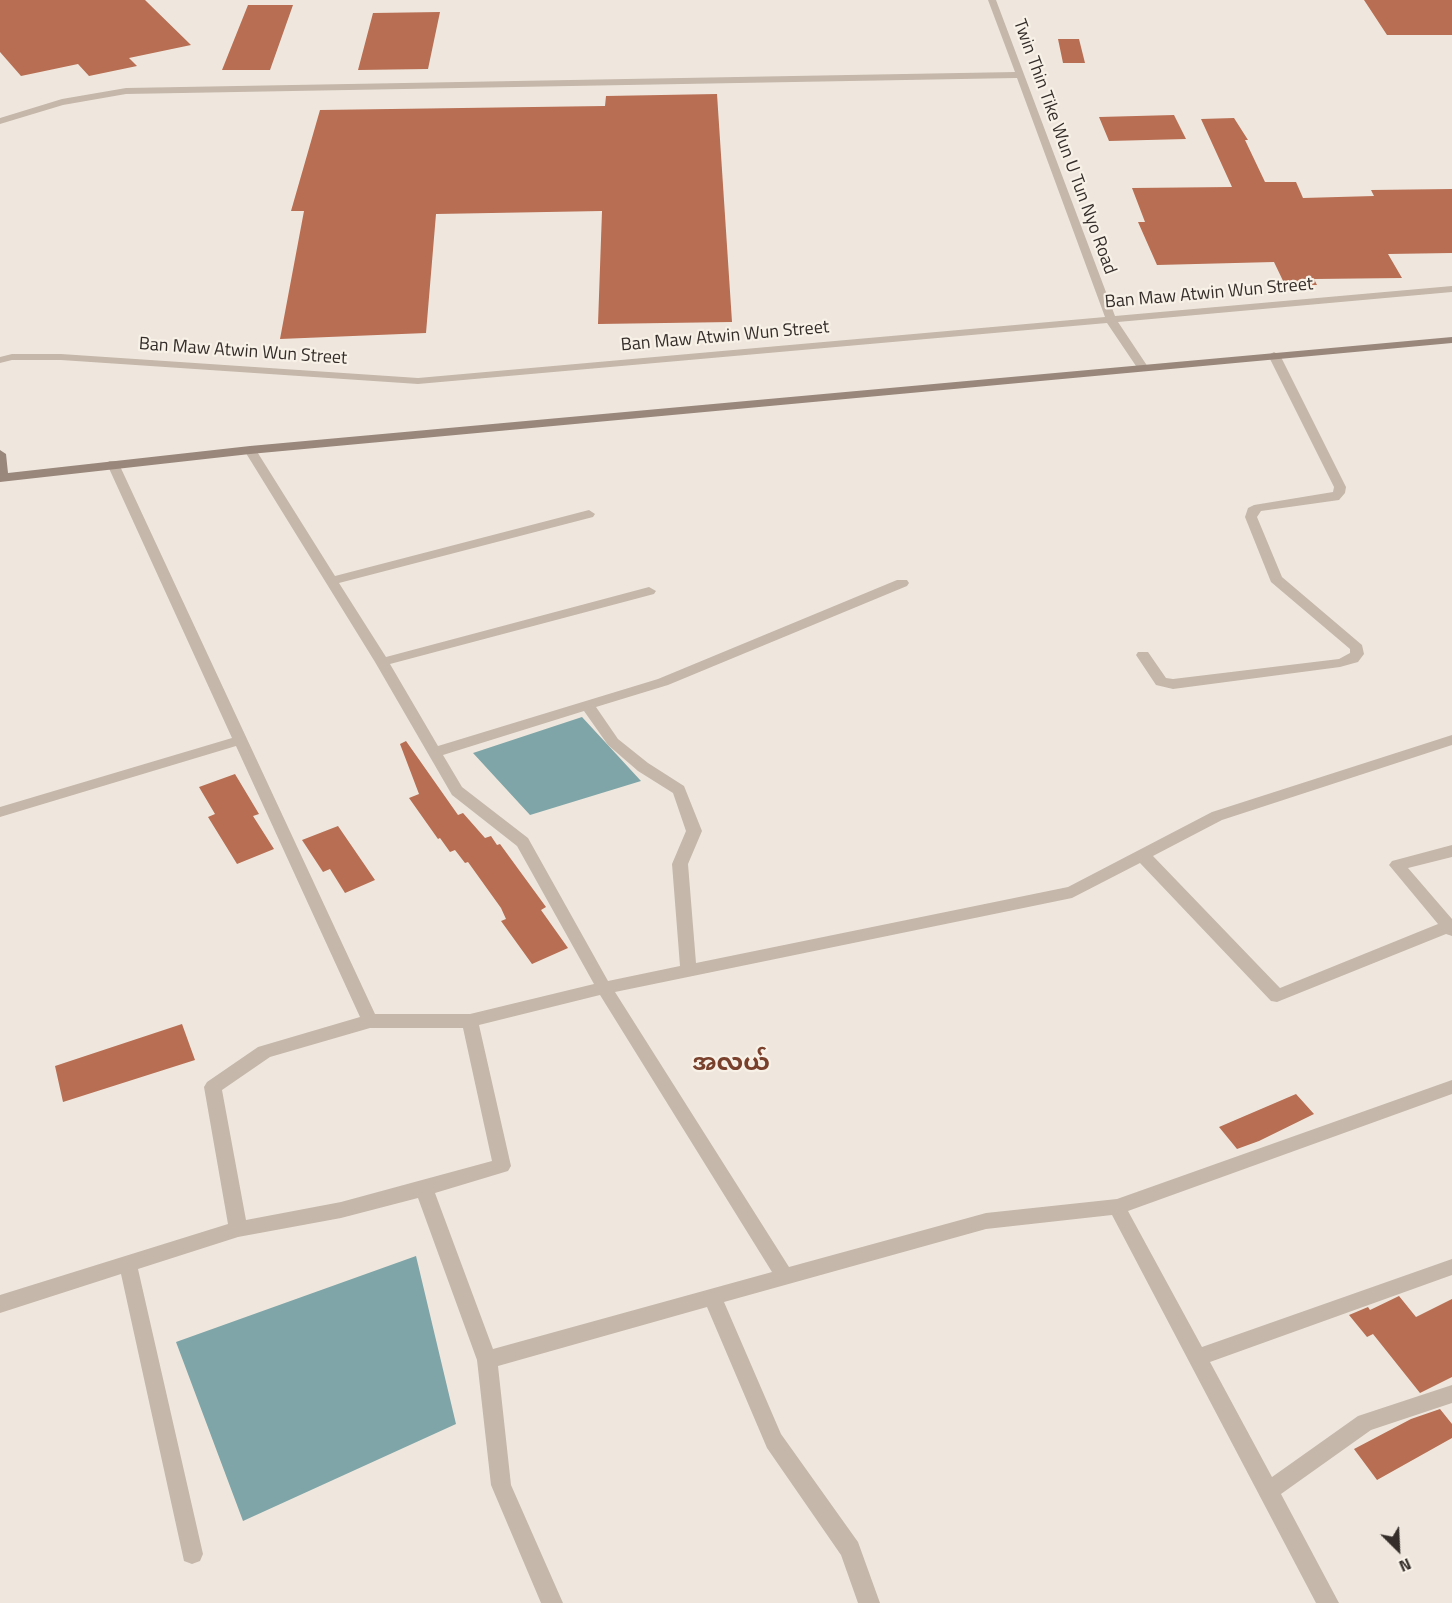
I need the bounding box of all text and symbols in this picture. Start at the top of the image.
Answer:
street label: Twin Thin Tike Wun U Tun Nyo Road [1008,17,1120,277]
street label: Ban Maw Atwin Wun Street [1104,274,1314,314]
street label: Ban Maw Atwin Wun Street [620,317,830,357]
street label: Ban Maw Atwin Wun Street [138,334,348,370]
district label: အလယ် [692,1050,770,1078]
north arrow [1368,1519,1428,1579]
text: N [1395,1552,1415,1579]

